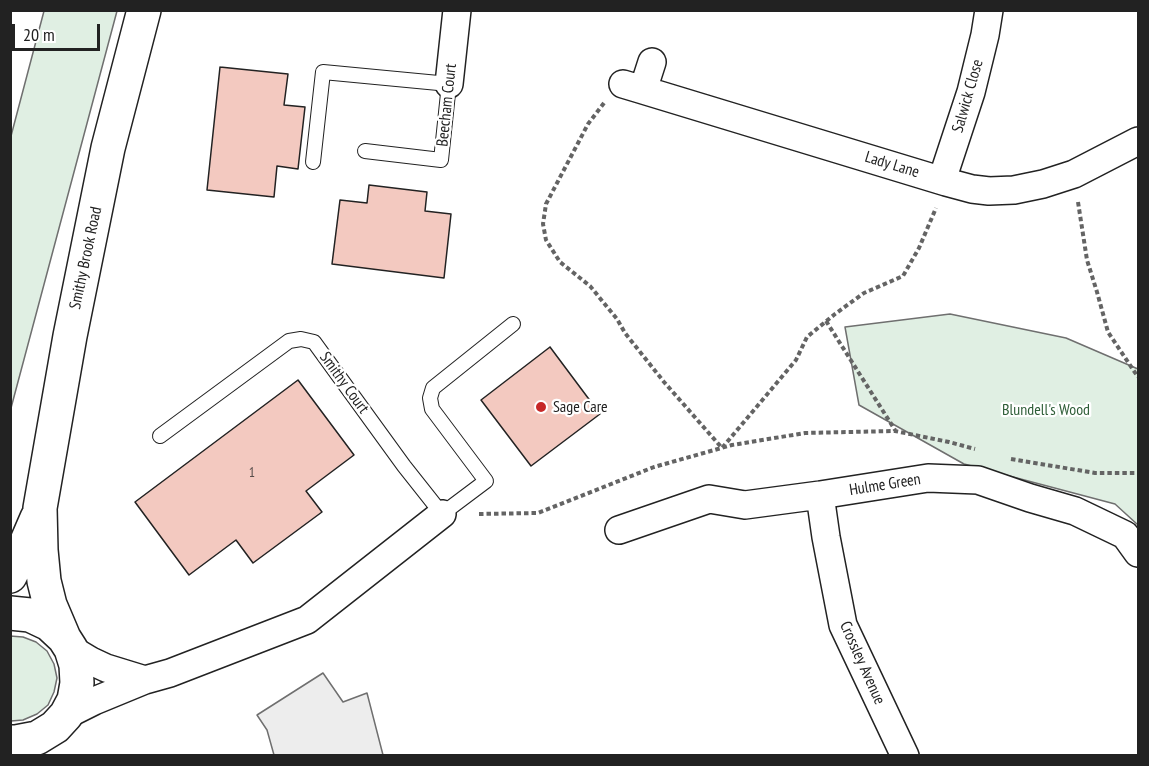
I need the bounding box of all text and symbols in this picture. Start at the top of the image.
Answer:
scale bar [15,12,104,50]
text: 20 m [23,23,55,46]
street label: Salwick Close [948,57,988,135]
street label: Beecham Court [433,63,461,147]
street label: Lady Lane [863,148,921,182]
street label: Smithy Brook Road [66,205,106,311]
street label: Smithy Court [315,348,373,418]
place label: Sage Care [553,397,608,417]
marker: Sage Care [534,400,548,414]
park label: Blundell's Wood [1002,400,1090,420]
house number: 1 [249,465,255,481]
street label: Hulme Green [848,470,922,500]
street label: Crossley Avenue [835,618,889,708]

